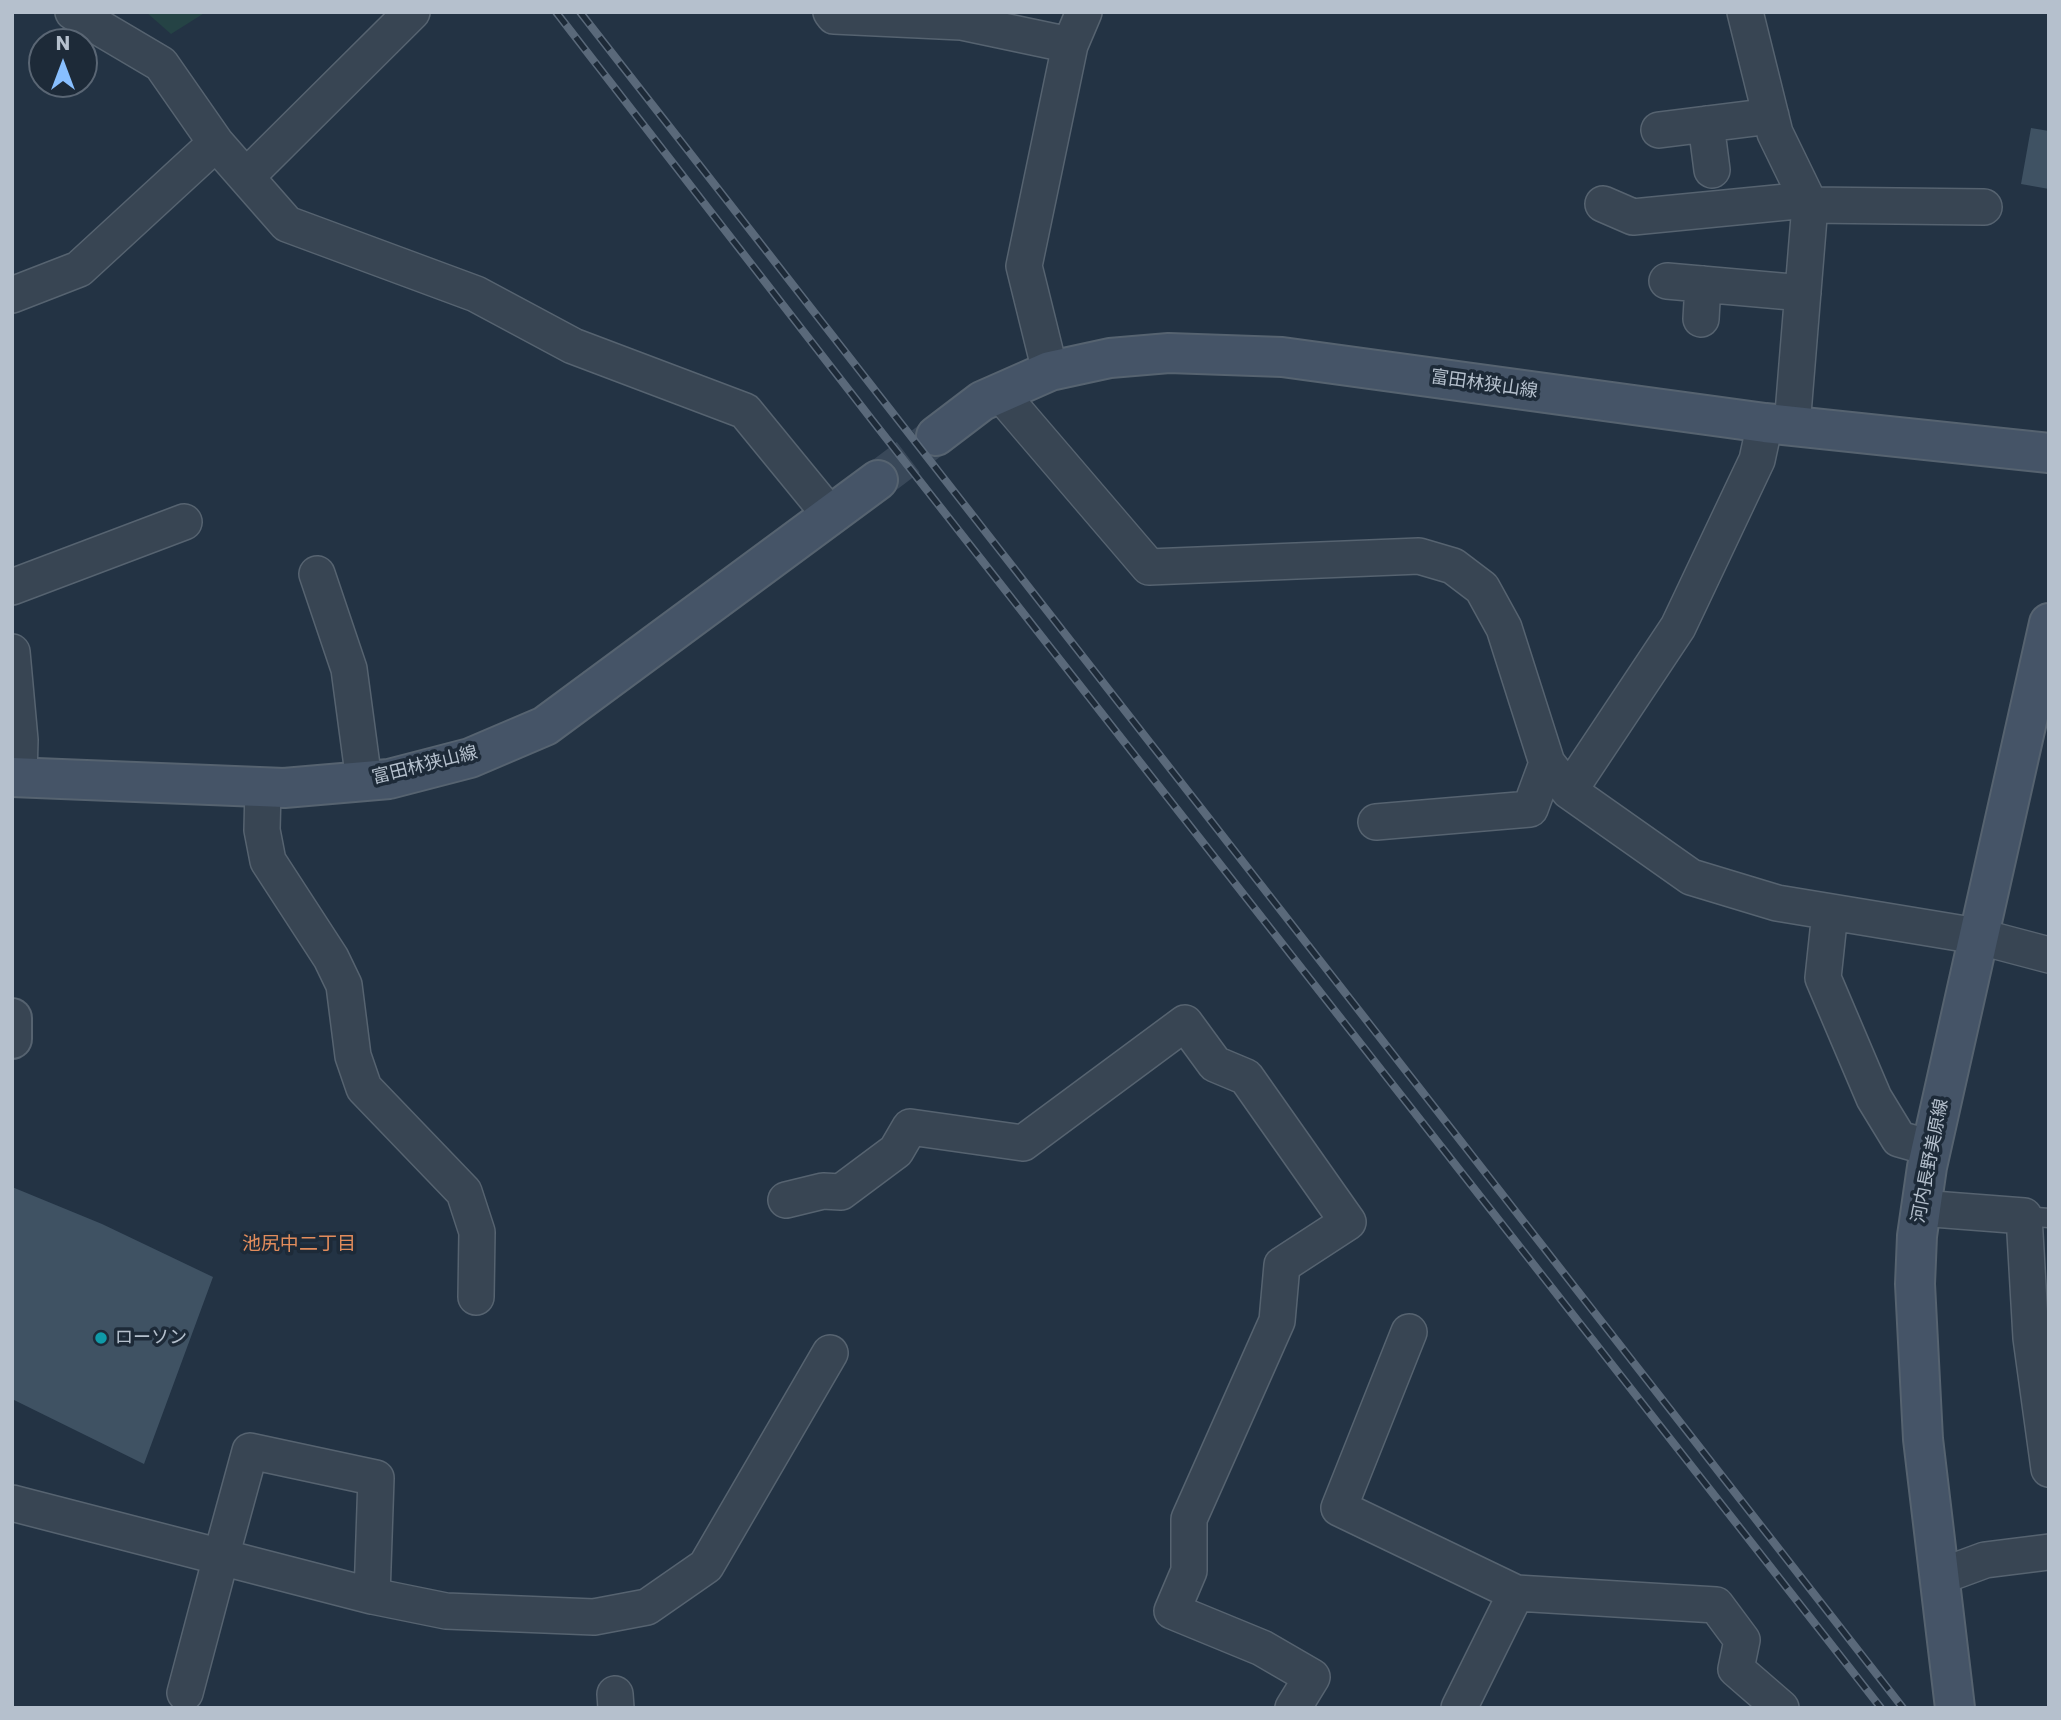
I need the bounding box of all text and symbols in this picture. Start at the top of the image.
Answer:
north arrow [28,28,98,98]
text: N [56,30,70,57]
street label: 富田林狭山線 [1429,367,1539,403]
street label: 富田林狭山線 [370,742,480,790]
street label: 河内長野美原線 [1908,1097,1954,1225]
district label: 池尻中二丁目 [242,1234,356,1256]
place label: ローソン [115,1327,187,1349]
marker: ローソン [93,1330,109,1346]

